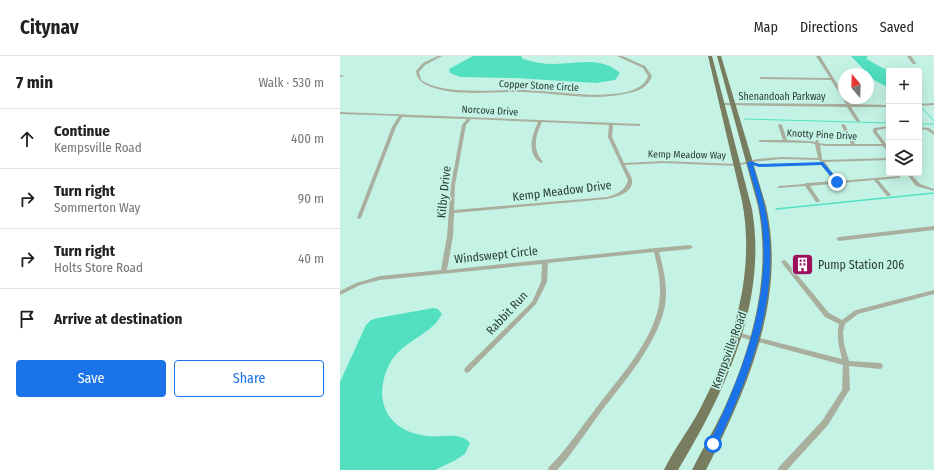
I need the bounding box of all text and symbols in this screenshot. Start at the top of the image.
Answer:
text: Citynav [20,16,79,39]
text: Map [754,19,778,36]
text: Directions [800,19,858,36]
text: Saved [880,19,914,36]
north arrow [838,68,874,104]
map controls [886,68,922,176]
button: + [886,68,922,104]
text: 7 min [16,72,53,93]
text: Walk · 530 m [258,75,324,90]
street label: Copper Stone Circle [499,78,579,94]
street label: Shenandoah Parkway [738,91,826,103]
street label: Norcova Drive [461,104,519,118]
button: − [886,104,922,140]
text: Continue [54,122,110,140]
street label: Knotty Pine Drive [786,127,858,143]
icon: ahead [16,128,38,150]
text: 400 m [291,131,324,146]
text: Kempsville Road [54,140,142,155]
button: layers [886,140,922,176]
street label: Kemp Meadow Way [648,148,727,162]
street label: Kilby Drive [434,165,454,219]
route end [828,173,846,191]
street label: Kemp Meadow Drive [512,178,612,204]
text: Turn right [54,182,115,200]
icon: right [16,188,38,210]
text: 90 m [298,191,324,206]
text: Sommerton Way [54,200,140,215]
text: Turn right [54,242,115,260]
street label: Windswept Circle [454,244,539,266]
icon: right [16,248,38,270]
text: 40 m [298,251,324,266]
building icon: Pump Station 206 [789,252,815,278]
place label: Pump Station 206 [818,258,904,272]
text: Holts Store Road [54,260,143,275]
street label: Rabbit Run [483,288,531,338]
icon: arrive [16,308,38,330]
text: Arrive at destination [54,310,182,328]
street label: Kempsville Road [709,310,749,390]
button: Save [16,360,166,397]
button: Share [174,360,324,397]
route start [704,435,722,453]

